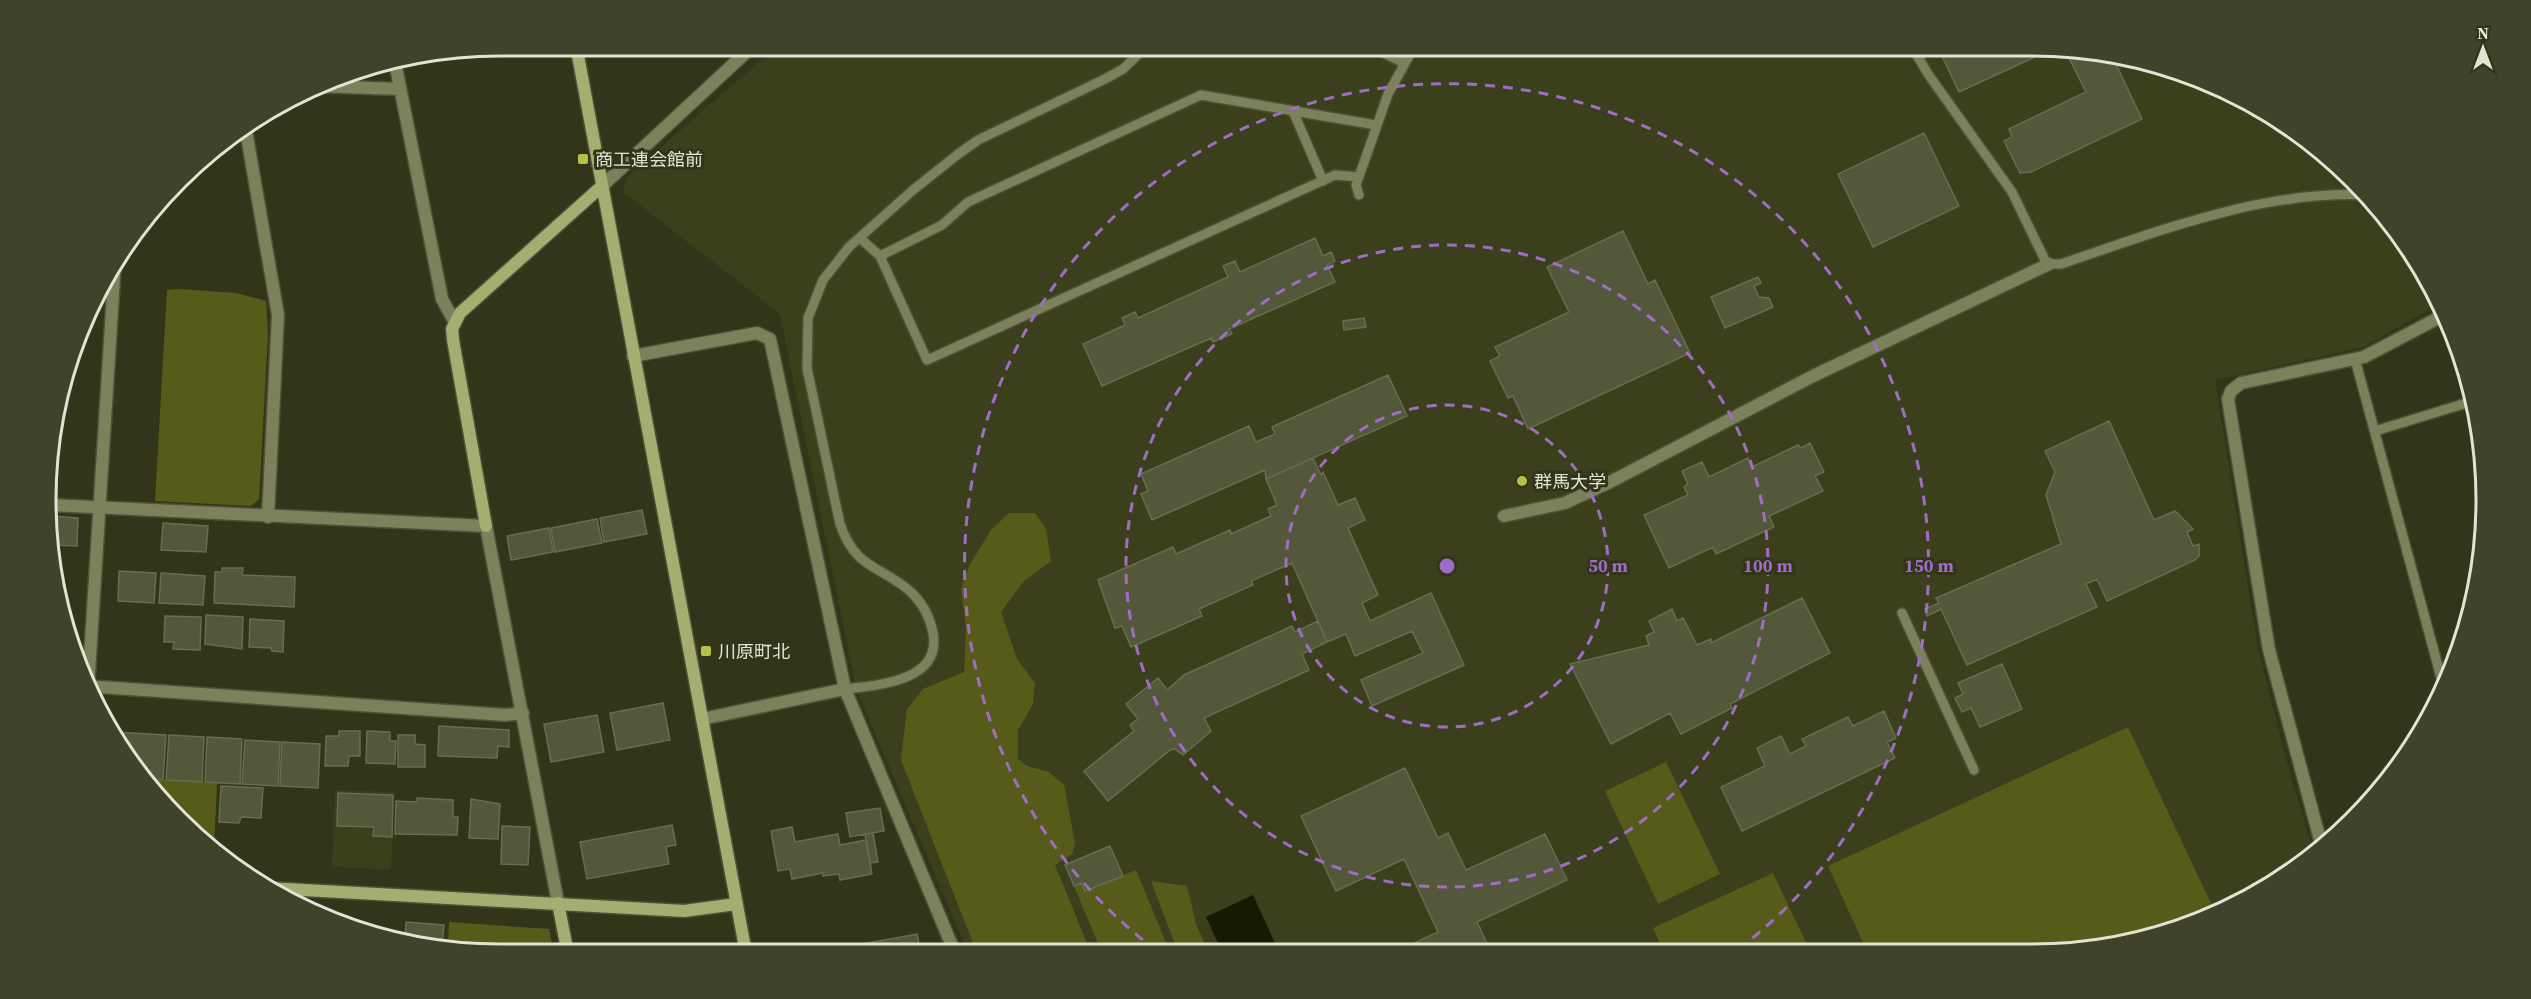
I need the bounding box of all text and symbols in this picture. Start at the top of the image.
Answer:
north arrow [2453,18,2513,78]
text: N [2477,22,2489,44]
place label: 商工連会館前 [595,147,703,172]
marker: 商工連会館前 [576,152,590,166]
place label: 群馬大学 [1534,469,1606,494]
marker: 群馬大学 [1515,474,1529,488]
text: 50 m [1588,553,1628,578]
text: 100 m [1743,553,1793,578]
text: 150 m [1904,553,1954,578]
centre of rings [1437,556,1457,576]
place label: 川原町北 [718,639,790,664]
marker: 川原町北 [699,644,713,658]

